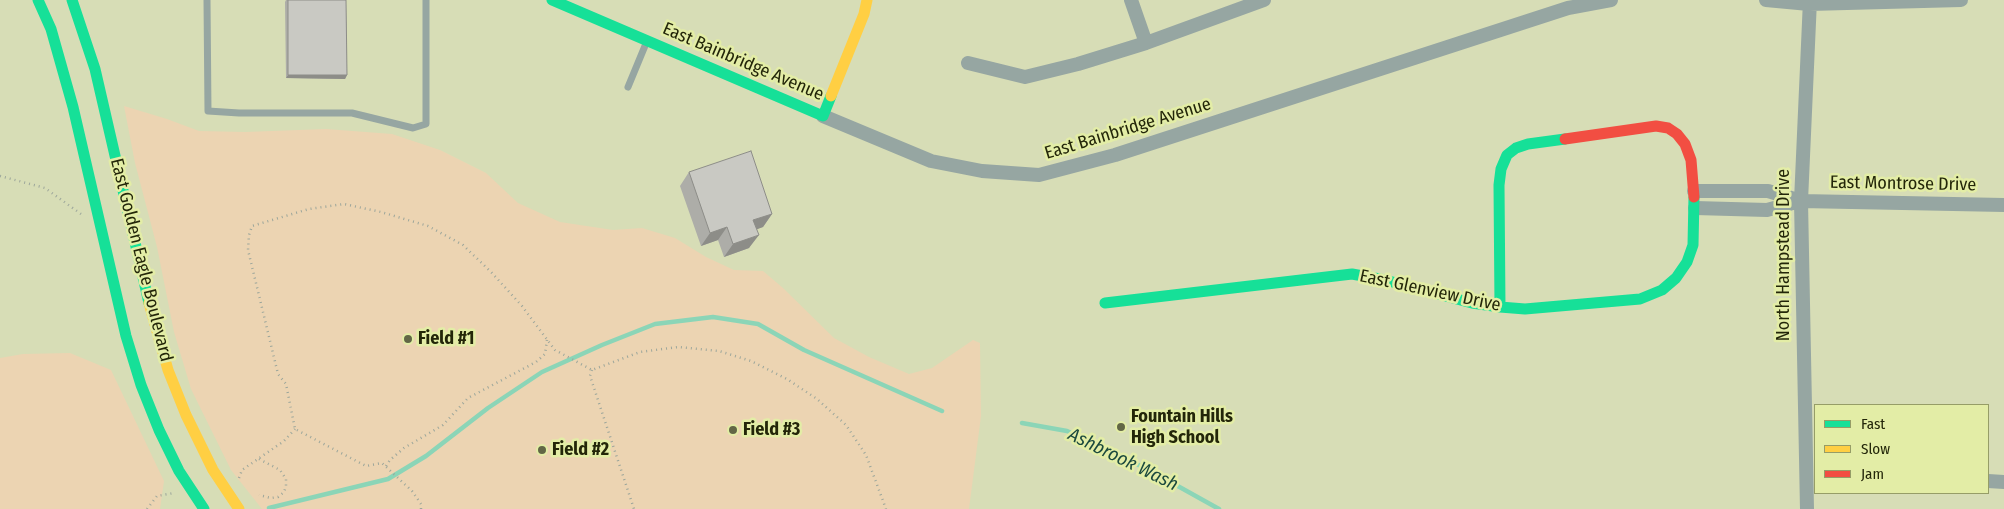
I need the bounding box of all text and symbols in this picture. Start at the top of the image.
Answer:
street label: East Bainbridge Avenue [659,18,827,106]
street label: East Bainbridge Avenue [1042,93,1214,165]
street label: East Golden Eagle Boulevard [105,156,177,364]
street label: North Hampstead Drive [1773,169,1795,341]
street label: East Montrose Drive [1830,172,1976,196]
street label: East Glenview Drive [1358,266,1502,316]
place label: Field #1 [418,328,474,350]
marker: Field #1 [402,333,414,345]
legend [1814,404,1989,494]
place label: Fountain Hills High School [1131,406,1233,448]
text: Fast [1861,415,1885,433]
place label: Field #3 [743,419,800,441]
marker: Fountain Hills High School [1115,421,1127,433]
marker: Field #3 [727,424,739,436]
water label: Ashbrook Wash [1064,424,1182,496]
place label: Field #2 [552,439,609,461]
text: Slow [1861,440,1890,458]
marker: Field #2 [536,444,548,456]
text: Jam [1861,465,1884,483]

